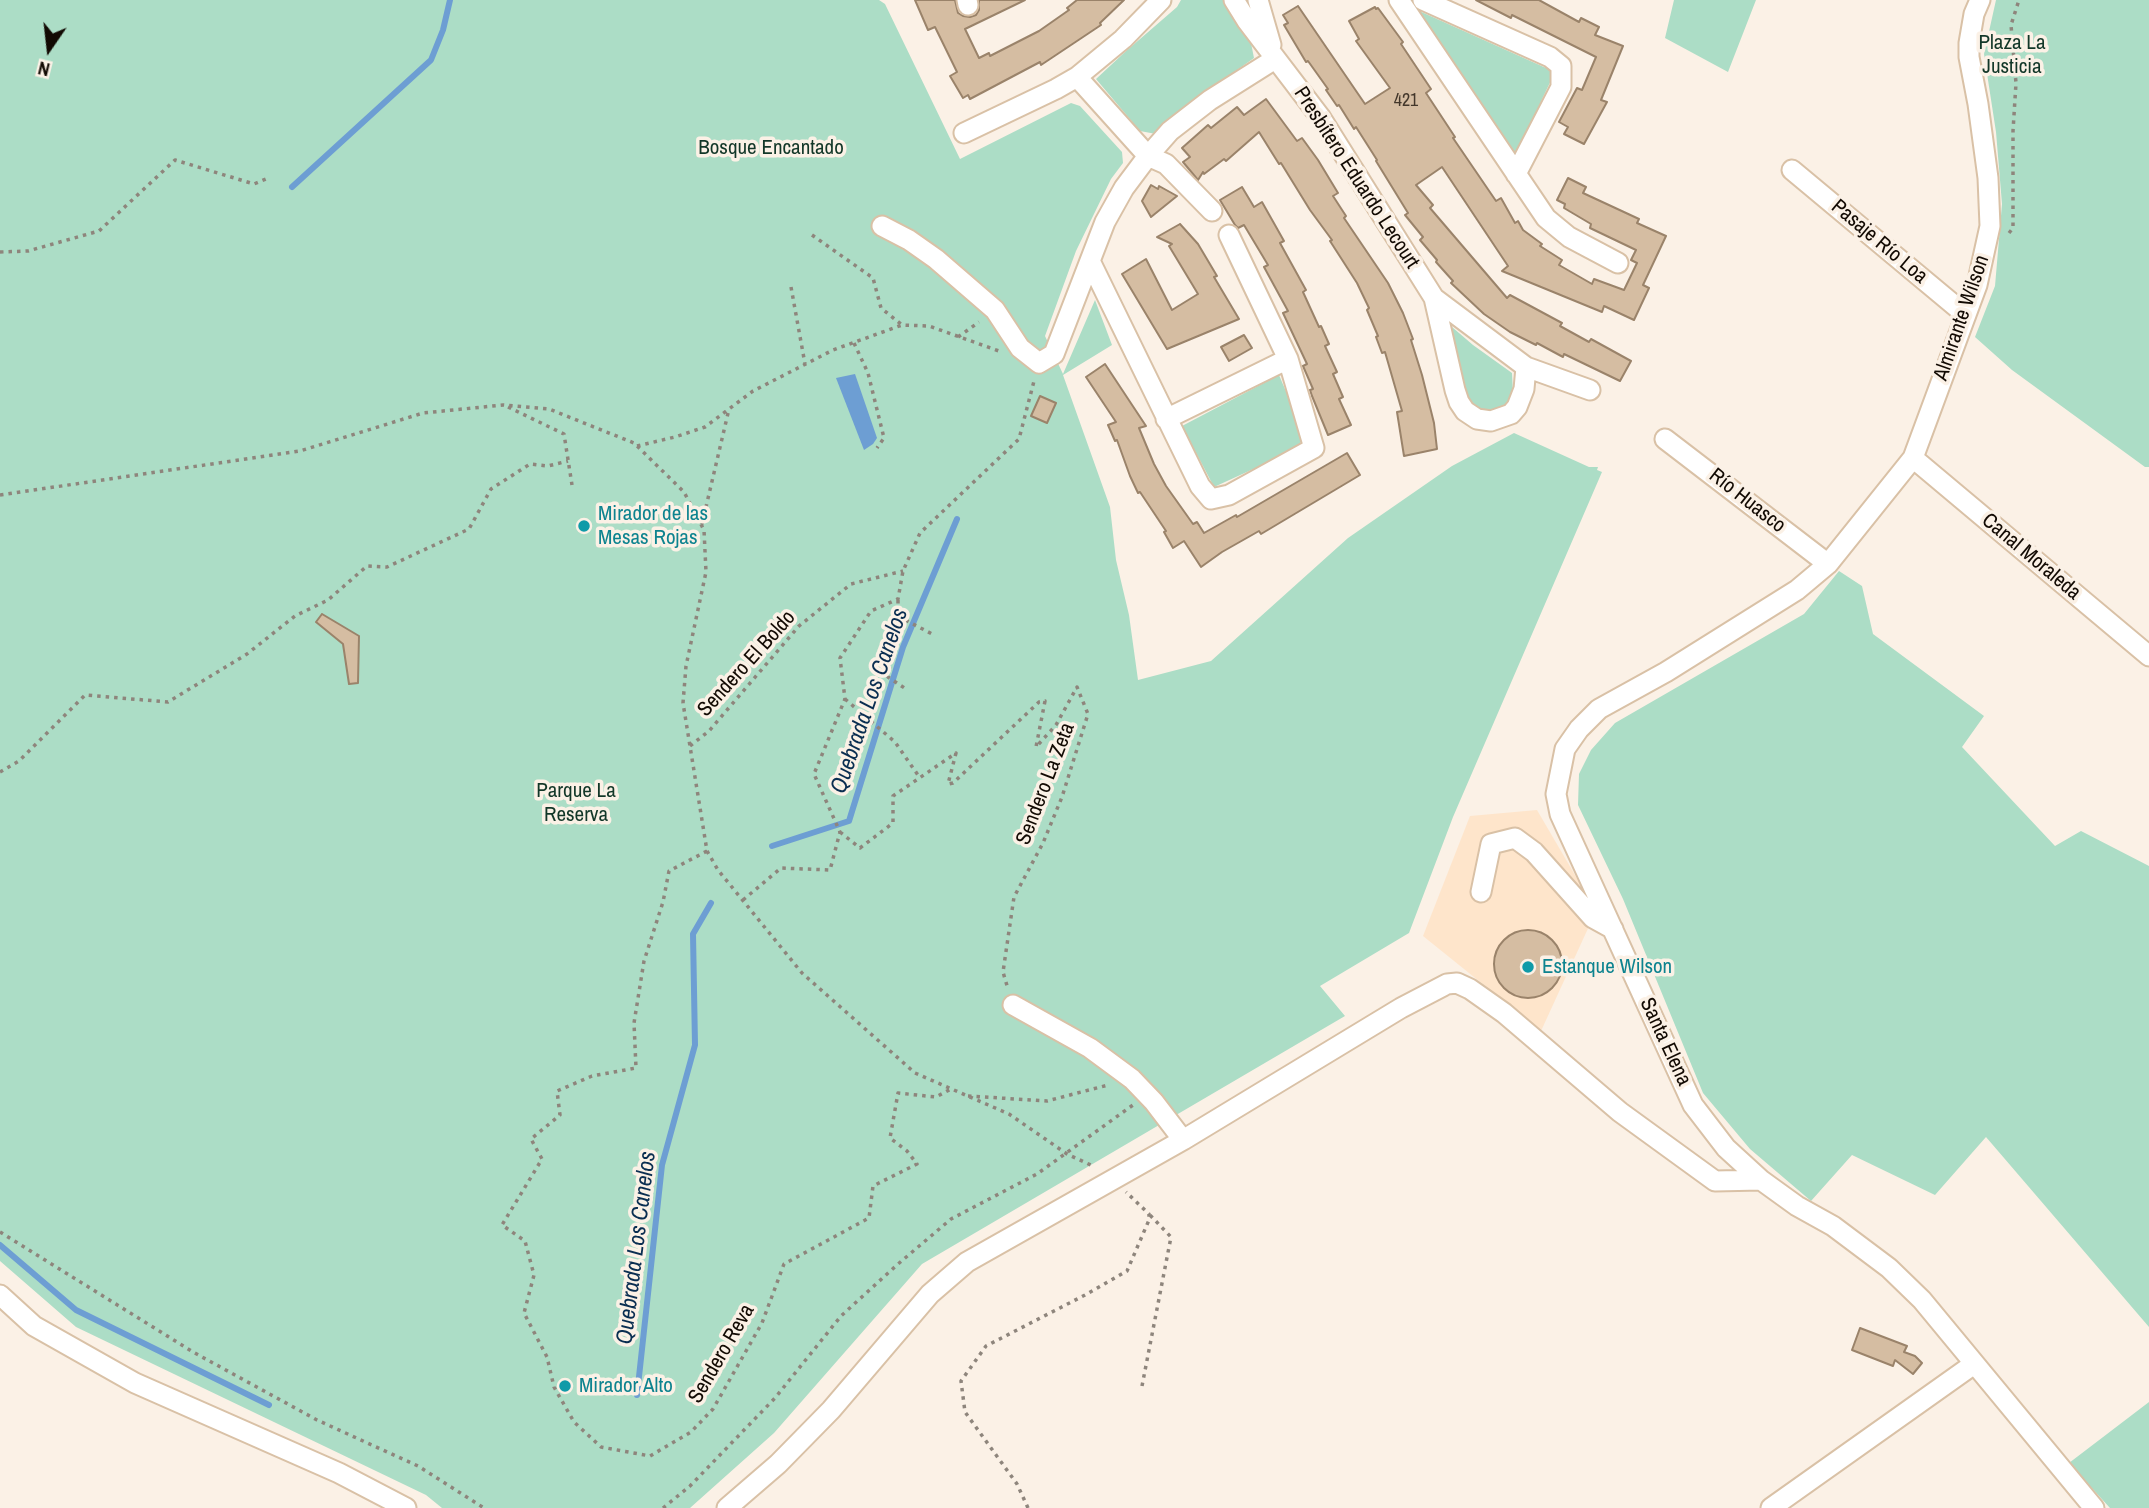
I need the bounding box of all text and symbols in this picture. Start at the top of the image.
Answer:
north arrow [14,14,84,84]
park label: Plaza La Justicia [1978,30,2046,80]
text: N [35,55,53,83]
street label: Presbítero Eduardo Lecourt [1288,82,1424,274]
house number: 421 [1394,90,1418,112]
park label: Bosque Encantado [698,135,844,161]
street label: Pasaje Río Loa [1826,195,1932,289]
street label: Almirante Wilson [1929,252,1995,384]
street label: Río Huasco [1704,463,1790,539]
place label: Mirador de las Mesas Rojas [598,501,708,551]
street label: Canal Moraleda [1976,508,2086,606]
marker: Mirador de las Mesas Rojas [576,518,592,534]
water label: Quebrada Los Canelos [825,605,915,797]
street label: Sendero El Boldo [693,606,801,722]
street label: Sendero La Zeta [1011,720,1081,848]
park label: Parque La Reserva [536,778,616,828]
place label: Estanque Wilson [1542,954,1672,980]
marker: Estanque Wilson [1520,959,1536,975]
street label: Santa Elena [1634,994,1696,1090]
water label: Quebrada Los Canelos [611,1150,663,1346]
street label: Sendero Reva [684,1300,760,1408]
place label: Mirador Alto [579,1373,673,1399]
marker: Mirador Alto [557,1378,573,1394]

